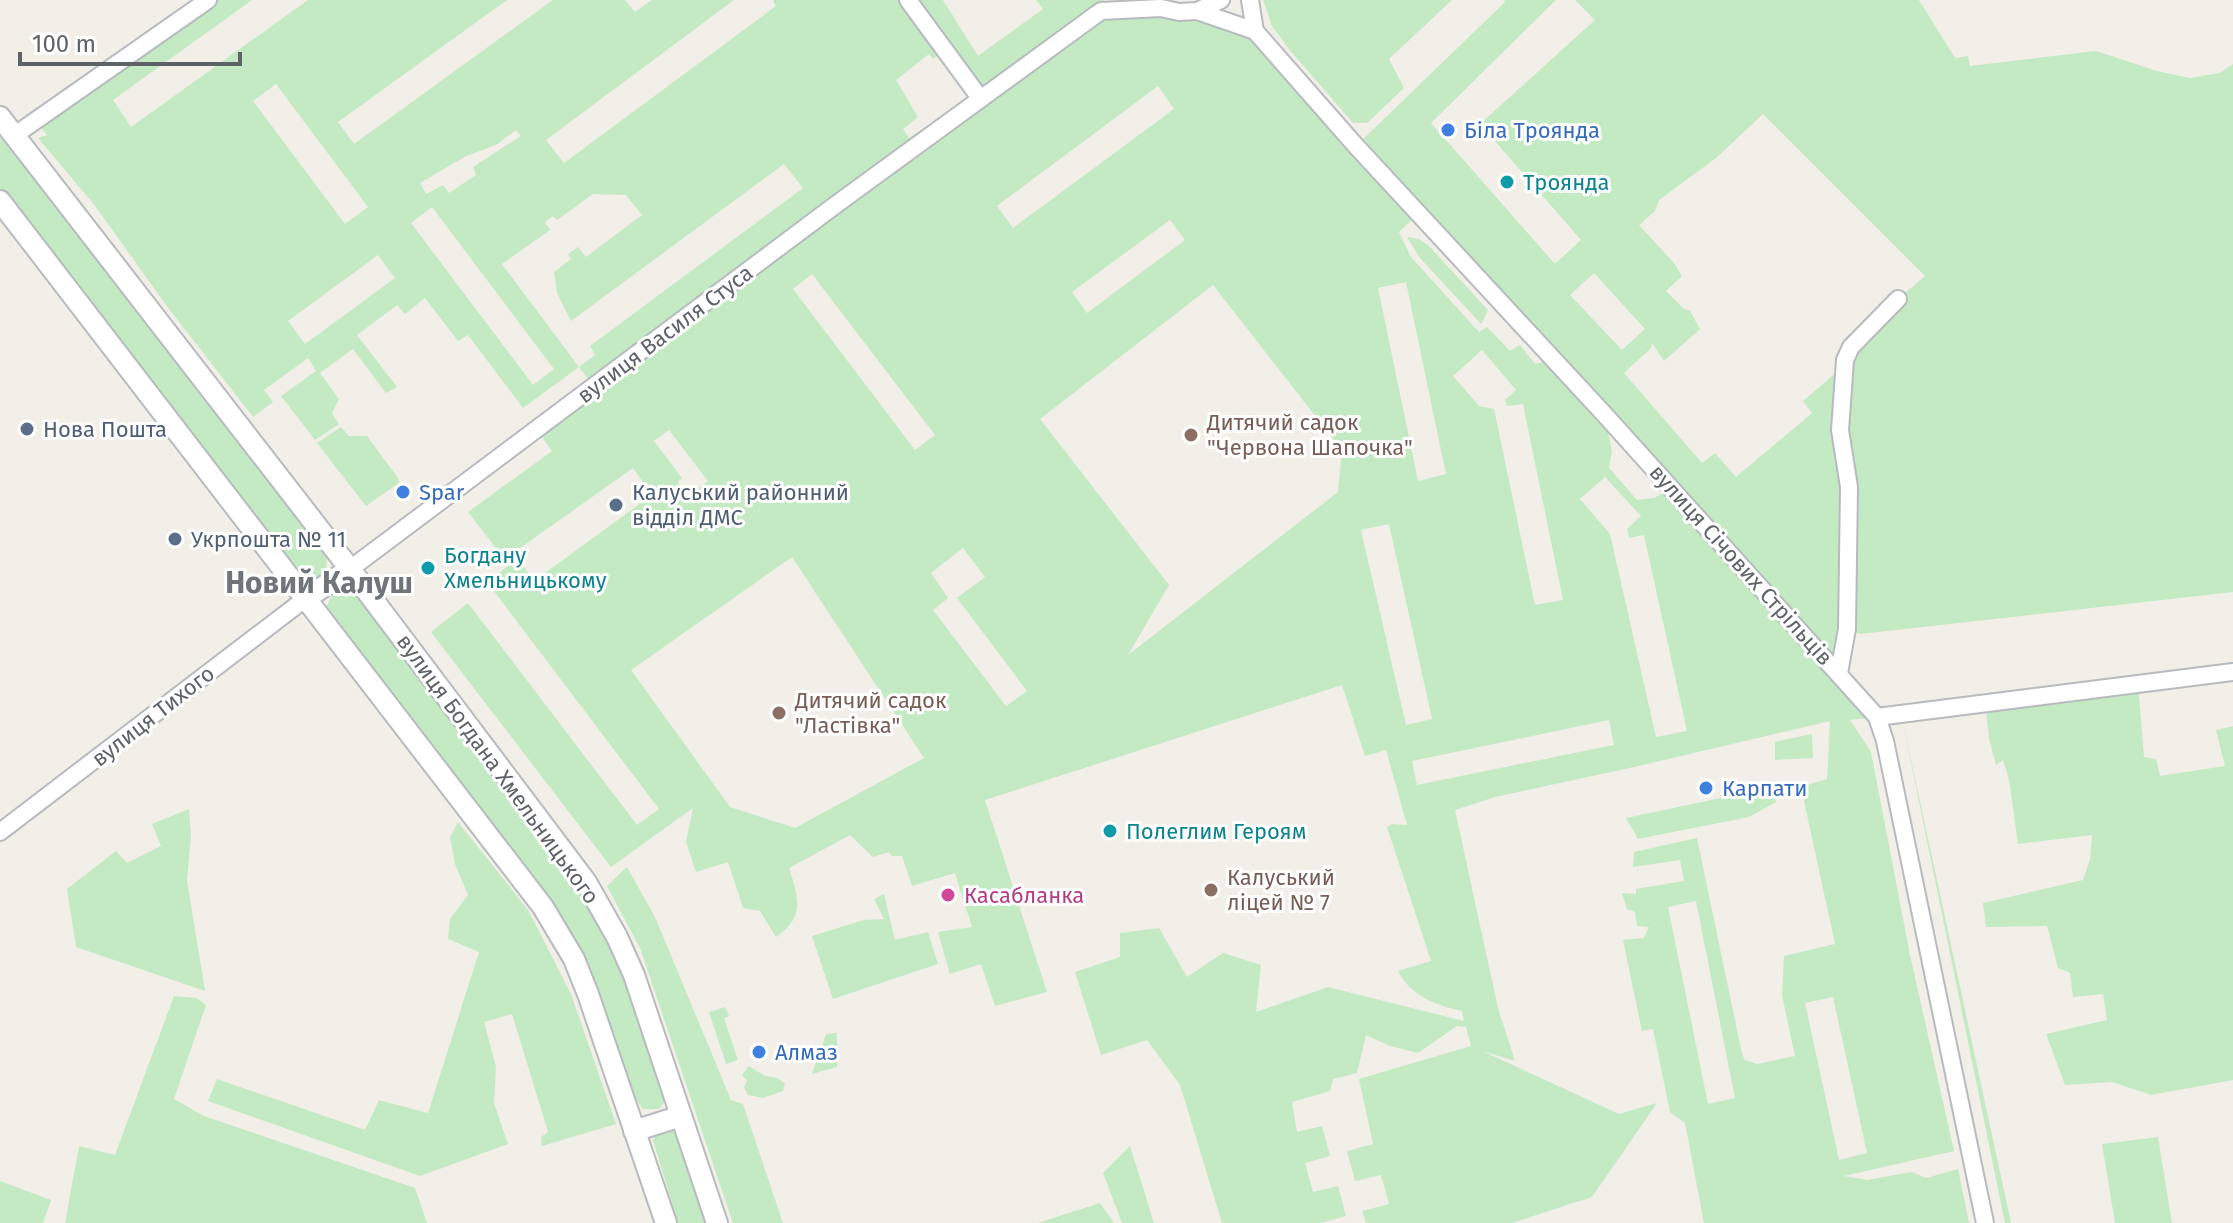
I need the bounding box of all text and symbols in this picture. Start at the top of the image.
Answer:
scale bar [20,16,240,66]
text: 100 m [32,30,96,58]
place label: Біла Троянда [1464,117,1600,144]
marker: Біла Троянда [1439,121,1457,139]
place label: Троянда [1523,169,1609,196]
marker: Троянда [1498,173,1516,191]
street label: вулиця Василя Стуса [572,259,758,409]
place label: Дитячий садок "Червона Шапочка" [1206,409,1413,461]
place label: Нова Пошта [43,416,167,443]
marker: Нова Пошта [18,420,36,438]
marker: Дитячий садок "Червона Шапочка" [1182,426,1200,444]
street label: вулиця Січових Стрільців [1644,459,1838,671]
place label: Spar [419,479,465,506]
place label: Калуський районний відділ ДМС [632,479,849,531]
marker: Spar [394,483,412,501]
marker: Калуський районний відділ ДМС [607,496,625,514]
place label: Укрпошта № 11 [191,526,346,553]
marker: Укрпошта № 11 [166,530,184,548]
place label: Богдану Хмельницькому [444,542,607,594]
marker: Богдану Хмельницькому [419,559,437,577]
district label: Новий Калуш [225,565,413,601]
street label: вулиця Богдана Хмельницького [391,629,605,909]
street label: вулиця Тихого [86,660,220,772]
place label: Дитячий садок "Ластівка" [794,687,947,739]
marker: Дитячий садок "Ластівка" [770,704,788,722]
place label: Карпати [1722,775,1807,802]
marker: Карпати [1697,779,1715,797]
place label: Полеглим Героям [1126,818,1307,845]
marker: Полеглим Героям [1101,822,1119,840]
place label: Калуський ліцей № 7 [1227,864,1335,916]
marker: Калуський ліцей № 7 [1202,881,1220,899]
place label: Касабланка [964,882,1084,909]
marker: Касабланка [939,886,957,904]
place label: Алмаз [775,1039,838,1066]
marker: Алмаз [750,1043,768,1061]

